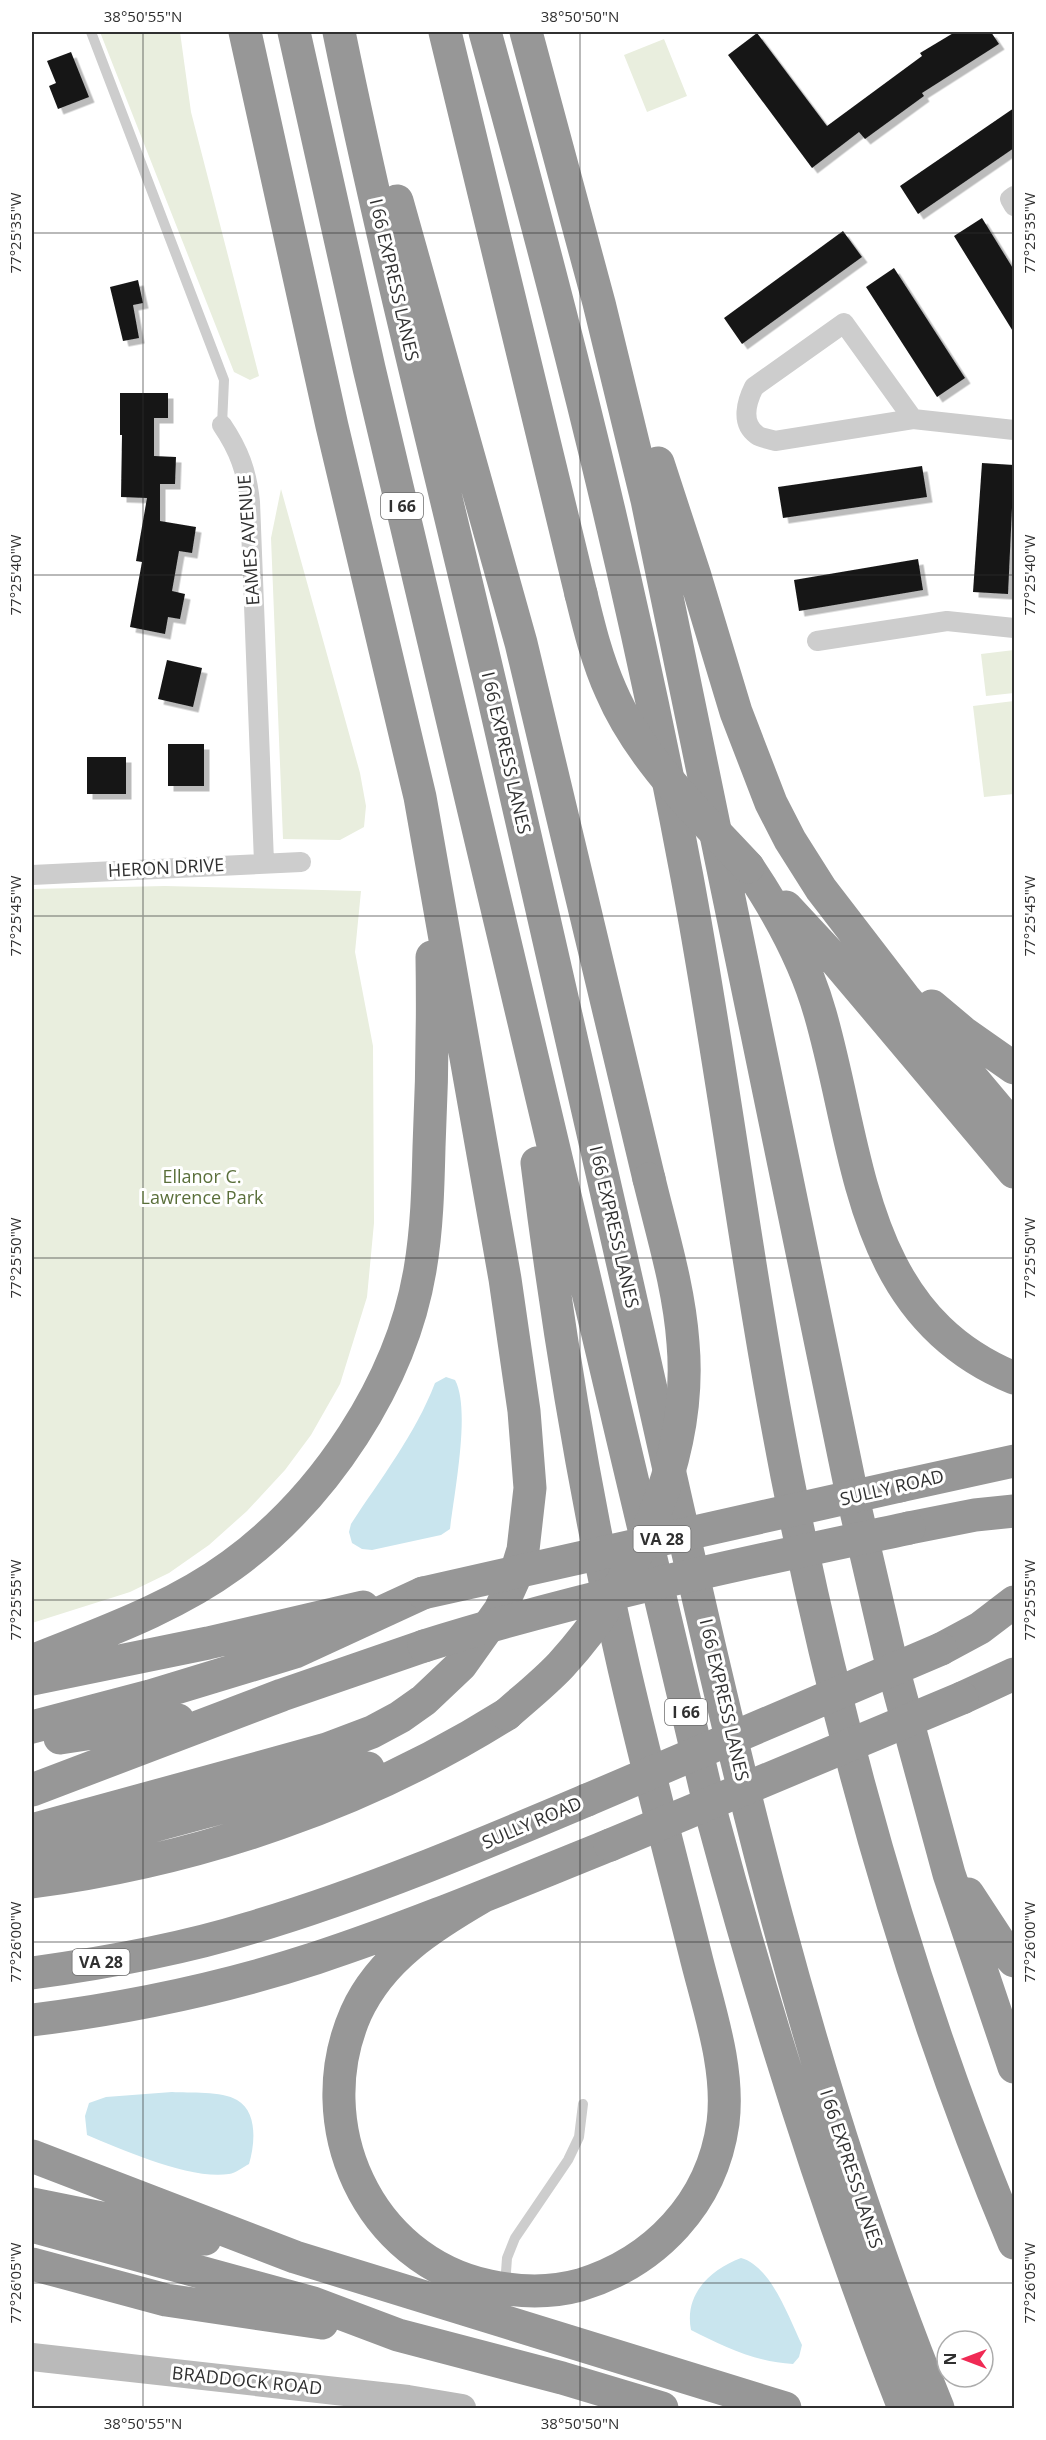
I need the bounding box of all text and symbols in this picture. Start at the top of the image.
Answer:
text: 38°50'55"N [104,6,182,26]
text: 38°50'50"N [541,6,619,26]
text: 77°25'35"W [5,192,25,274]
text: 77°25'35"W [1019,192,1039,274]
street label: I 66 EXPRESS LANES [365,196,425,363]
street label: EAMES AVENUE [231,474,265,606]
road number: I 66 [381,493,423,519]
text: 77°25'40"W [5,534,25,616]
text: 77°25'40"W [1019,534,1039,616]
street label: I 66 EXPRESS LANES [477,669,537,836]
street label: HERON DRIVE [107,852,225,882]
text: 77°25'45"W [5,875,25,957]
text: 77°25'45"W [1019,875,1039,957]
street label: I 66 EXPRESS LANES [585,1143,645,1310]
park label: Ellanor C. Lawrence Park [141,1164,264,1209]
text: 77°25'50"W [5,1217,25,1299]
text: 77°25'50"W [1019,1217,1039,1299]
street label: SULLY ROAD [837,1463,946,1511]
road number: VA 28 [634,1526,690,1552]
text: 77°25'55"W [5,1559,25,1641]
text: 77°25'55"W [1019,1559,1039,1641]
street label: I 66 EXPRESS LANES [695,1616,755,1783]
road number: I 66 [665,1699,707,1725]
street label: SULLY ROAD [478,1790,585,1854]
text: 77°26'00"W [5,1901,25,1983]
text: 77°26'00"W [1019,1901,1039,1983]
road number: VA 28 [72,1949,130,1975]
street label: I 66 EXPRESS LANES [815,2086,889,2251]
text: 77°26'05"W [5,2242,25,2324]
text: 77°26'05"W [1019,2242,1039,2324]
north arrow [935,2329,995,2389]
text: N [939,2352,961,2366]
street label: BRADDOCK ROAD [171,2360,323,2400]
text: 38°50'55"N [104,2413,182,2433]
text: 38°50'50"N [541,2413,619,2433]

